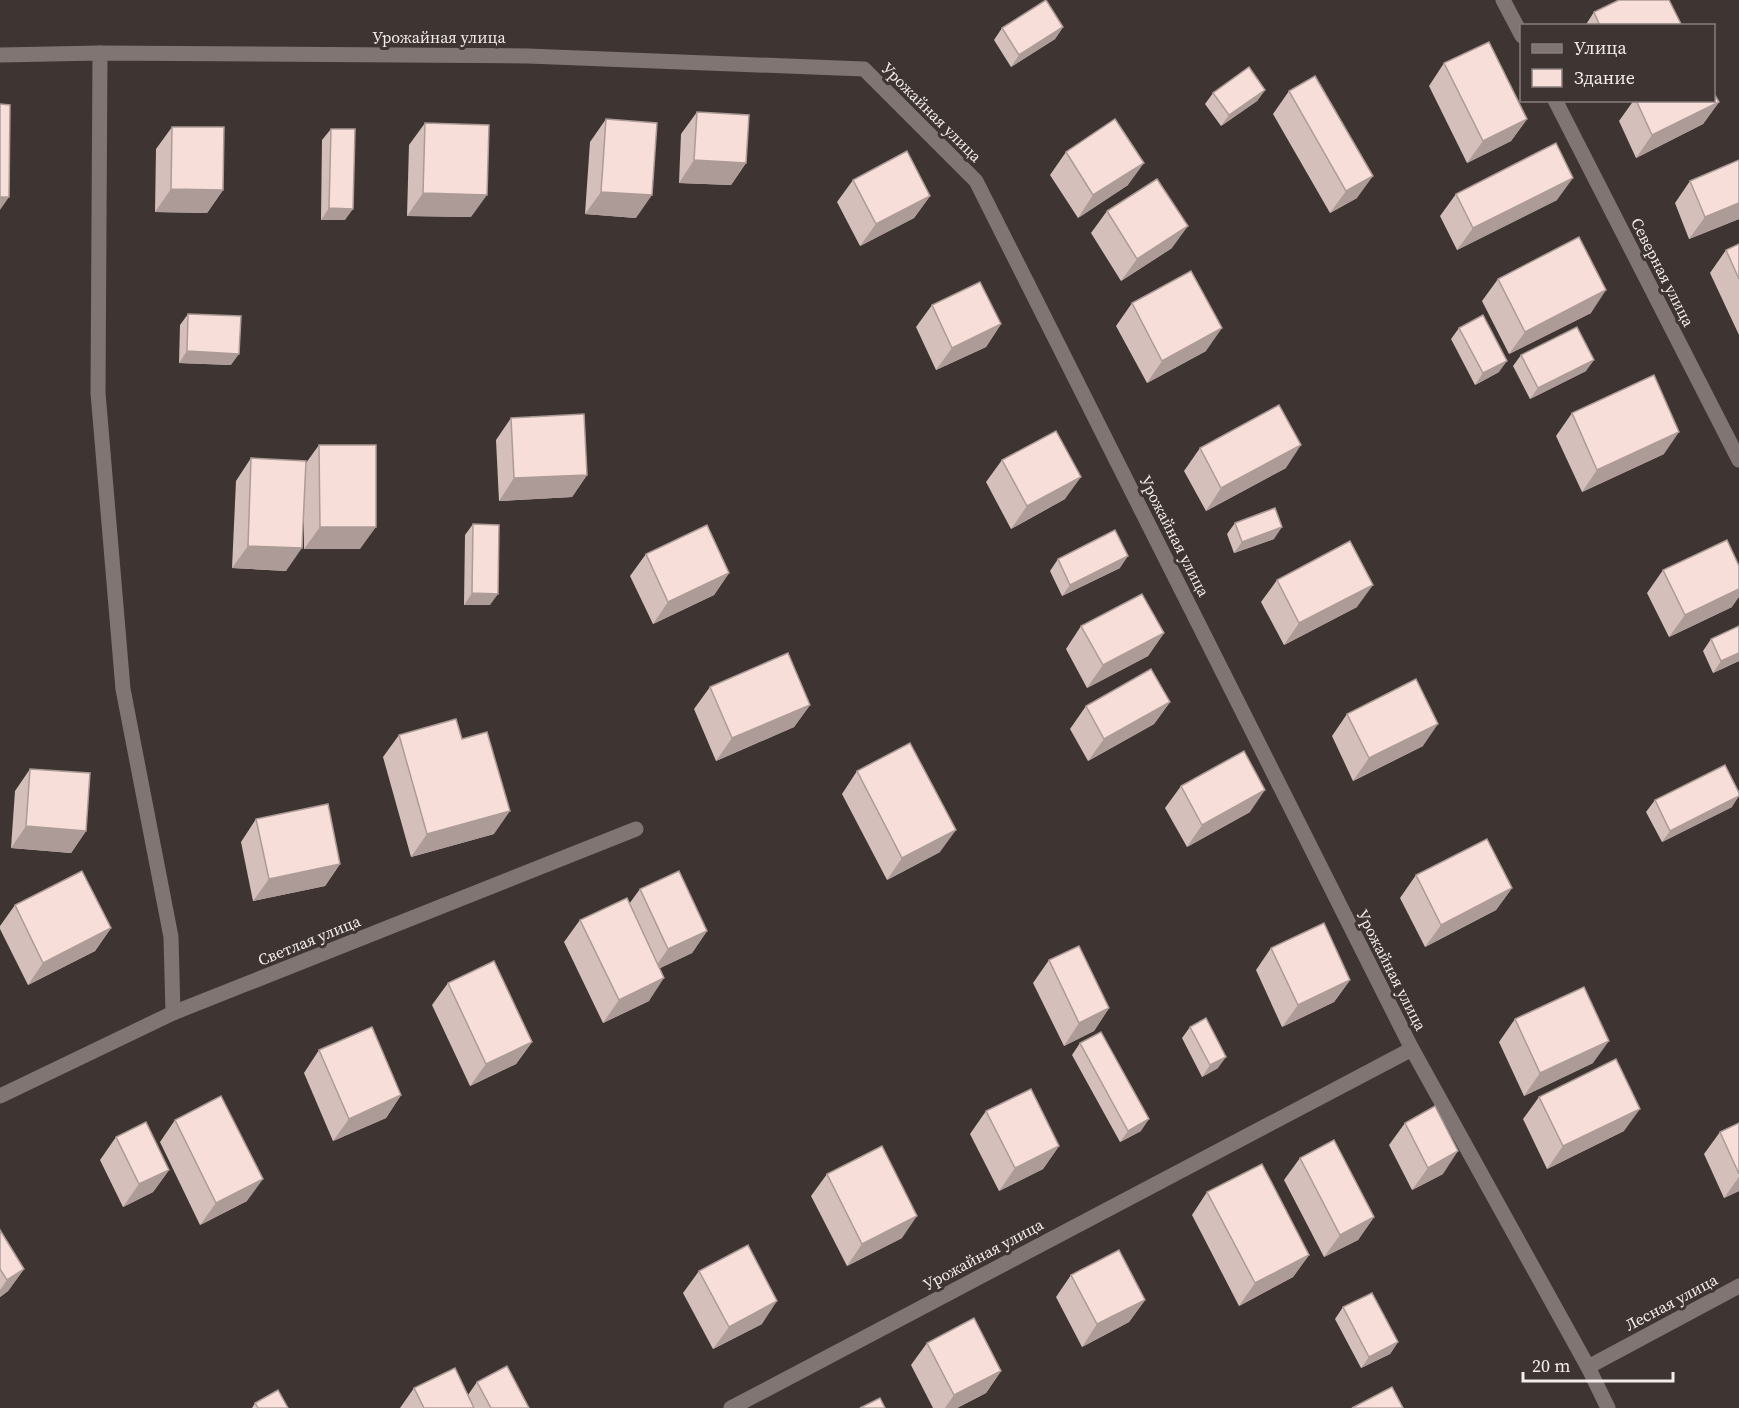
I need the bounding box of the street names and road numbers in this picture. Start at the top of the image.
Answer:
street label: Урожайная улица [372,26,506,48]
street label: Урожайная улица [877,57,987,167]
street label: Северная улица [1626,214,1700,331]
street label: Урожайная улица [1135,472,1215,601]
street label: Урожайная улица [1352,906,1432,1035]
street label: Светлая улица [254,909,364,971]
street label: Урожайная улица [919,1213,1048,1295]
street label: Лесная улица [1621,1268,1722,1336]

